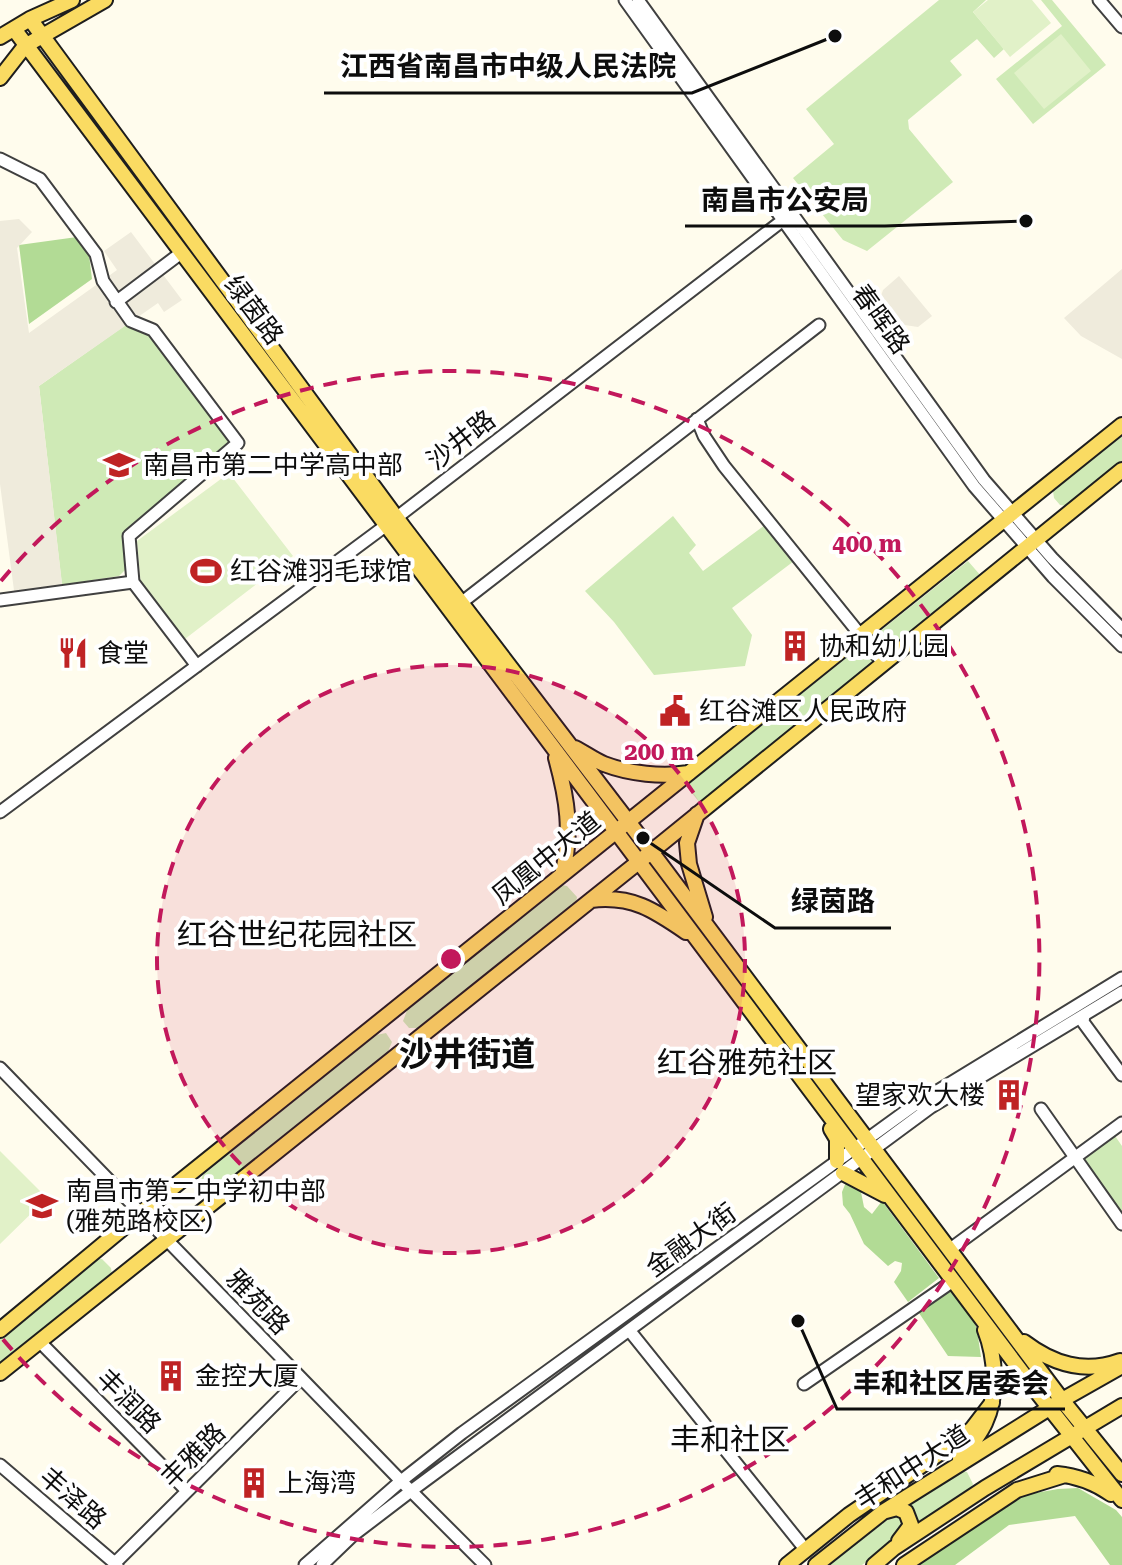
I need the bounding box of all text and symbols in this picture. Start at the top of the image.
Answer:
callout: 江西省南昌市中级人民法院 [324,41,692,93]
text: 江西省南昌市中级人民法院 [340,50,676,83]
callout: 南昌市公安局 [685,174,885,226]
text: 南昌市公安局 [701,184,869,217]
street label: 绿茵路 [219,270,289,350]
street label: 春晖路 [846,279,916,359]
street label: 沙井路 [421,404,501,476]
school or university icon: 南昌市第二中学高中部 [102,448,136,482]
place label: 南昌市第二中学高中部 [143,450,403,480]
text: 400 m [832,530,902,558]
sports icon: 红谷滩羽毛球馆 [189,554,223,588]
place label: 红谷滩羽毛球馆 [230,556,412,586]
building icon: 协和幼儿园 [778,629,812,663]
place label: 协和幼儿园 [819,631,949,661]
restaurant icon: 食堂 [56,636,90,670]
place label: 食堂 [97,638,149,668]
public building icon: 红谷滩区人民政府 [658,694,692,728]
place label: 红谷滩区人民政府 [699,696,907,726]
text: 200 m [624,738,694,766]
street label: 凤凰中大道 [486,805,606,911]
callout: 绿茵路 [775,876,891,928]
text: 绿茵路 [791,885,875,918]
district label: 红谷世纪花园社区 [177,917,417,952]
centre of rings [437,945,465,973]
district label: 沙井街道 [399,1034,535,1074]
district label: 红谷雅苑社区 [657,1045,837,1080]
building icon: 望家欢大楼 [992,1078,1026,1112]
place label: 望家欢大楼 [855,1080,985,1110]
place label: 南昌市第二中学初中部 (雅苑路校区) [66,1176,326,1236]
school or university icon: 南昌市第二中学初中部 (雅苑路校区) [25,1189,59,1223]
street label: 金融大街 [640,1197,742,1283]
street label: 雅苑路 [220,1264,296,1340]
callout: 丰和社区居委会 [837,1357,1065,1409]
building icon: 金控大厦 [154,1359,188,1393]
place label: 金控大厦 [195,1361,299,1391]
street label: 丰润路 [91,1363,167,1439]
text: 丰和社区居委会 [853,1367,1049,1400]
street label: 丰雅路 [155,1417,231,1493]
street label: 丰和中大道 [849,1419,975,1515]
district label: 丰和社区 [670,1422,790,1457]
street label: 丰泽路 [34,1461,112,1535]
building icon: 上海湾 [237,1466,271,1500]
place label: 上海湾 [278,1468,356,1498]

